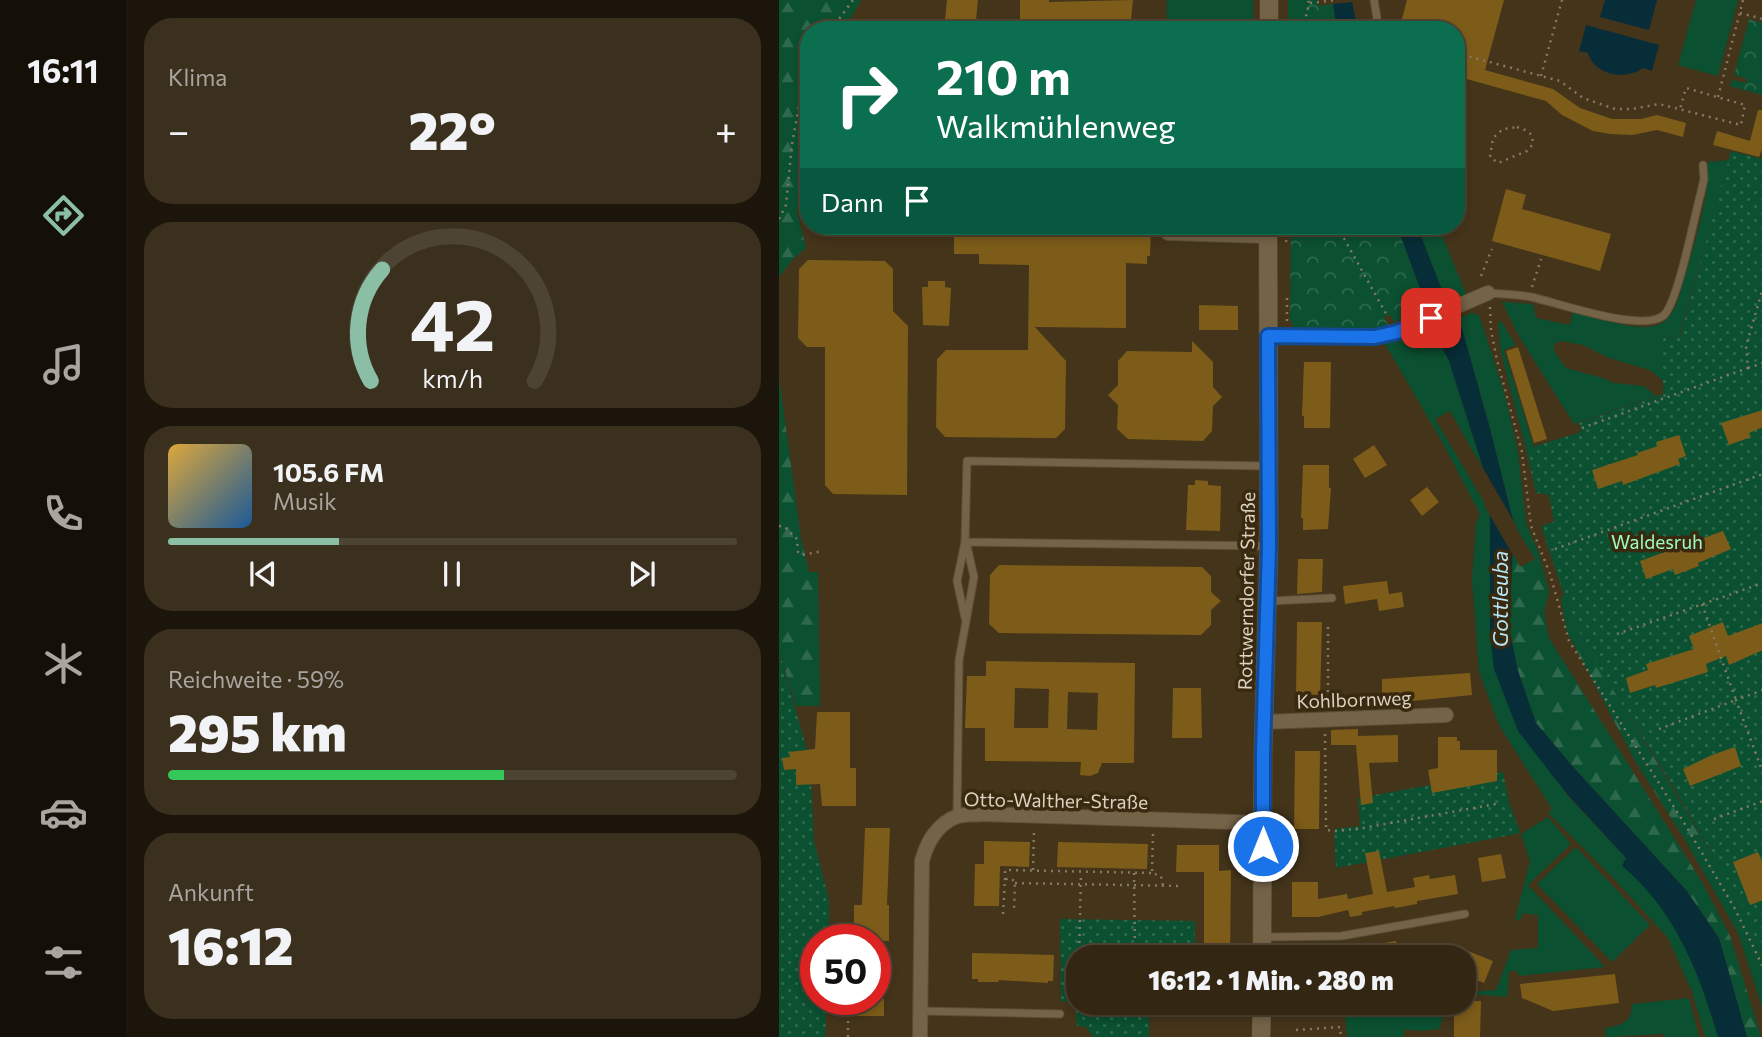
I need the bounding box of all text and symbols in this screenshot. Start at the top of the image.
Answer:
text: 210 m [936,45,1071,105]
icon: right [821,49,912,140]
text: 16:11 [27,50,99,90]
text: Klima [168,63,227,91]
text: 22° [408,97,496,161]
text: Walkmühlenweg [936,105,1176,145]
text: − [168,106,190,153]
text: + [715,106,737,153]
icon: arrive [898,182,936,220]
text: Dann [821,186,884,217]
icon: directions [39,191,88,240]
text: 42 [410,277,495,366]
pin [1401,288,1461,348]
icon: arrive [1412,299,1450,337]
icon: music [39,340,88,389]
text: km/h [422,362,483,392]
text: 105.6 FM [273,456,384,487]
text: Musik [273,487,337,515]
icon: phone [39,489,88,538]
street label: Rottwerndorfer Straße [1233,492,1259,690]
park label: Waldesruh [1611,530,1703,553]
water label: Gottleuba [1487,551,1512,647]
icon: previous [244,555,282,593]
icon: pause [433,555,471,593]
icon: next [623,555,661,593]
icon: climate [39,639,88,688]
text: Reichweite · 59% [168,665,344,693]
street label: Kohlbornweg [1296,685,1412,713]
text: 295 km [168,699,347,763]
street label: Otto-Walther-Straße [964,787,1148,813]
icon: car [39,788,88,837]
position arrow [1226,809,1300,883]
text: Ankunft [168,878,254,906]
text: 16:12 [168,912,293,976]
speed limit sign: 50 [800,924,891,1015]
icon: filters [39,938,88,987]
text: 16:12 · 1 Min. · 280 m [1148,964,1394,995]

